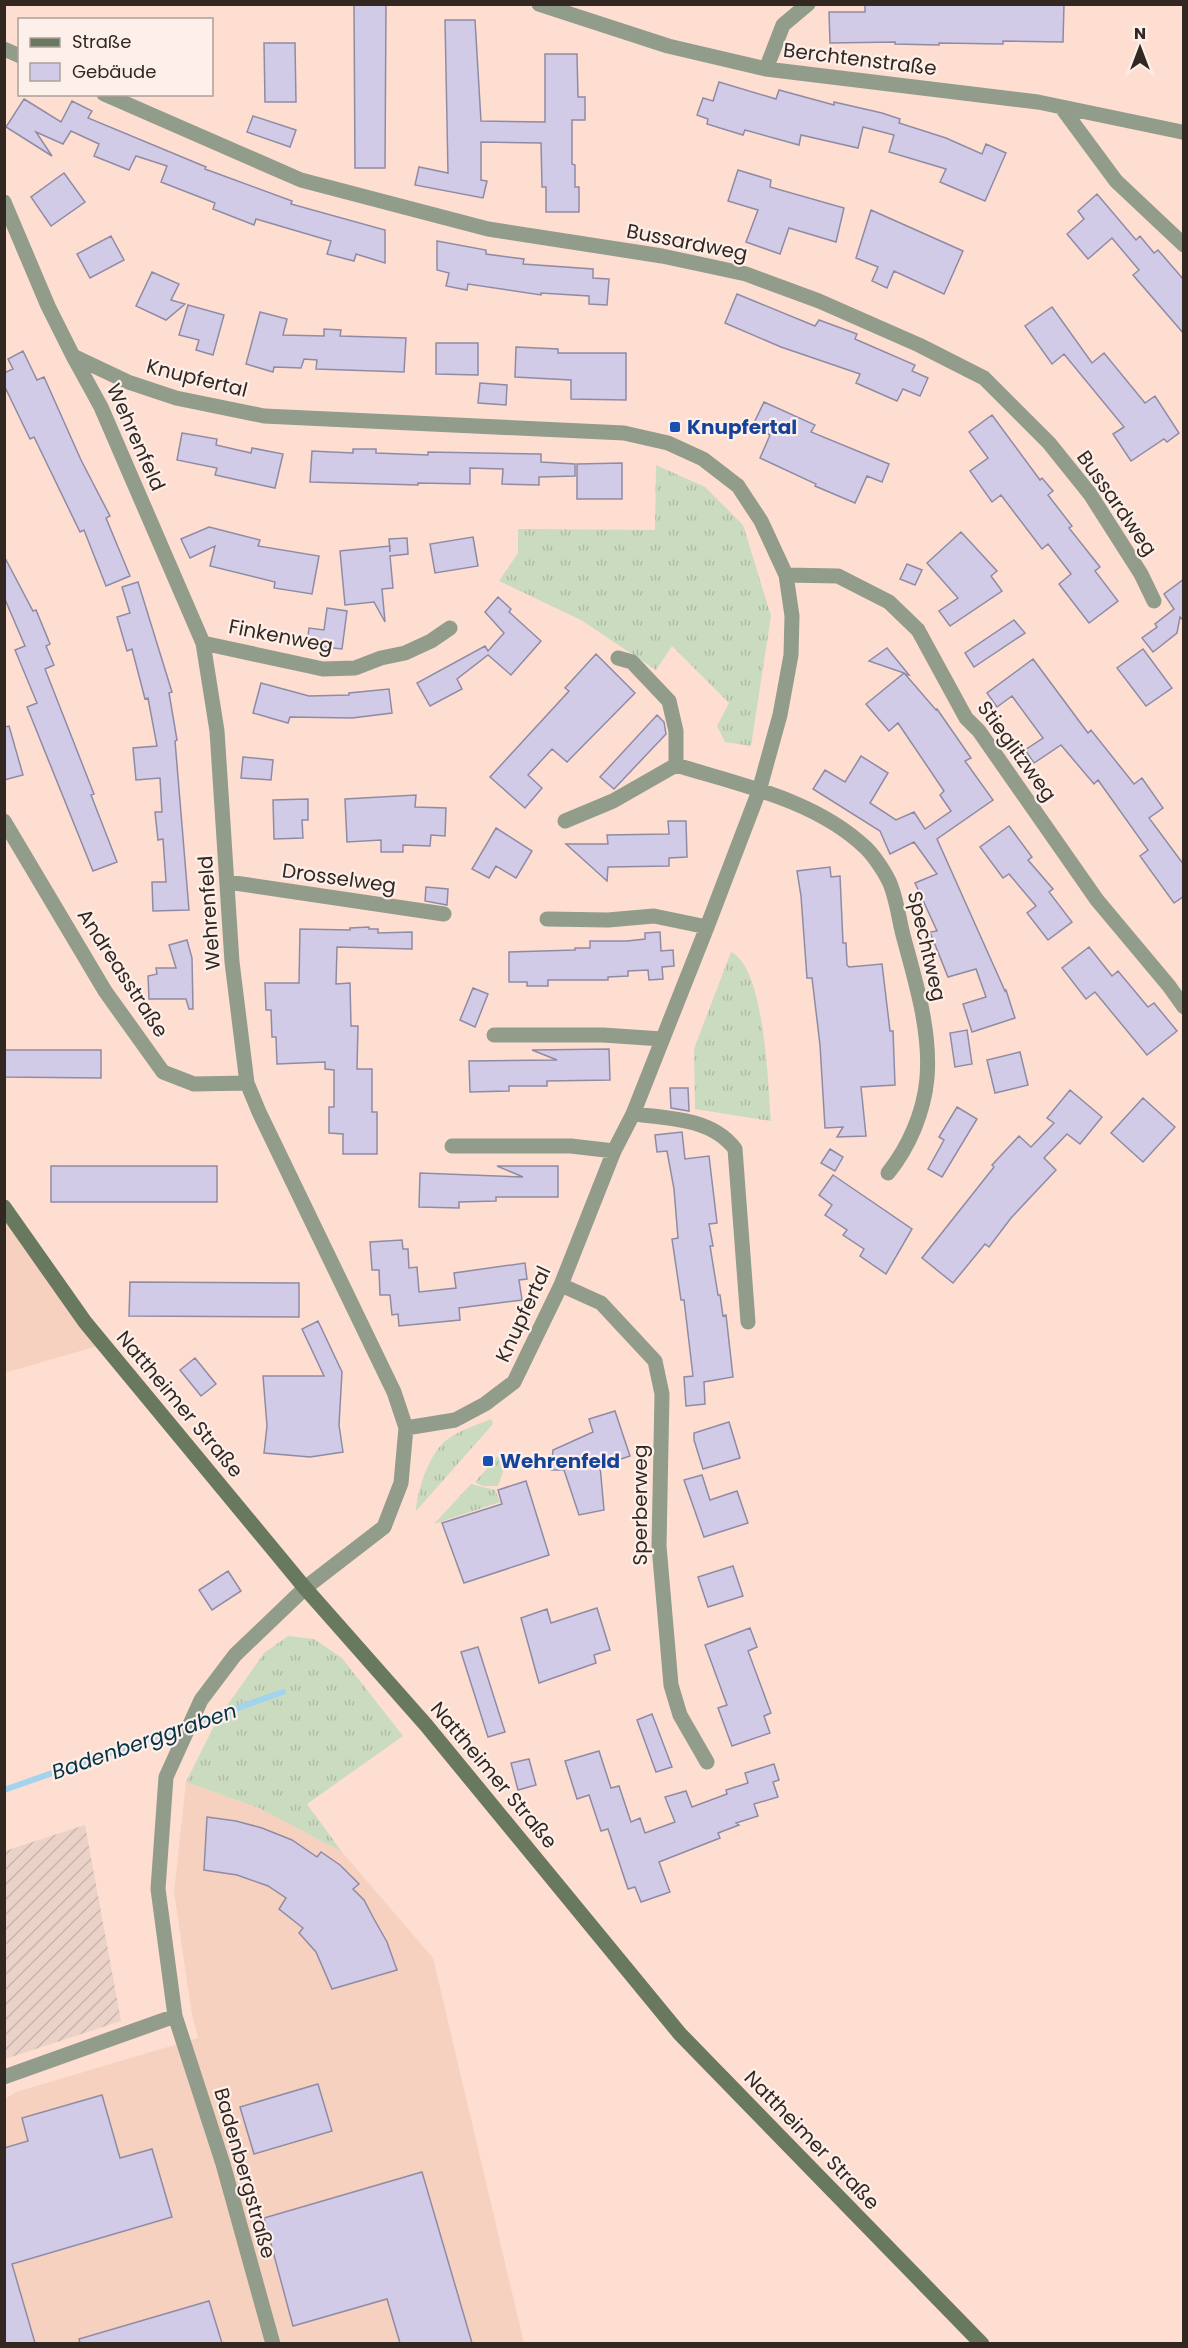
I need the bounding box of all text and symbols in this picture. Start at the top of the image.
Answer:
legend [18,18,213,96]
north arrow [1110,18,1170,78]
text: N [1134,22,1146,45]
text: Straße [72,29,131,54]
street label: Berchtenstraße [782,36,938,82]
text: Gebäude [72,59,156,84]
street label: Bussardweg [624,217,750,267]
street label: Knupfertal [144,352,250,404]
street label: Wehrenfeld [100,379,172,495]
place label: Knupfertal [687,413,797,441]
marker: Knupfertal [668,420,682,434]
street label: Bussardweg [1070,445,1164,561]
street label: Finkenweg [226,612,336,660]
street label: Stieglitzweg [971,695,1063,807]
street label: Wehrenfeld [191,855,227,971]
street label: Drosselweg [280,856,398,900]
street label: Spechtweg [901,888,953,1004]
street label: Andreasstraße [71,903,175,1043]
street label: Knupfertal [488,1261,558,1367]
street label: Nattheimer Straße [110,1324,250,1484]
street label: Sperberweg [626,1445,654,1565]
place label: Wehrenfeld [500,1447,620,1475]
marker: Wehrenfeld [481,1454,495,1468]
street label: Nattheimer Straße [424,1695,564,1855]
water label: Badenberggraben [48,1696,240,1786]
street label: Nattheimer Straße [738,2064,886,2216]
street label: Badenbergstraße [207,2084,283,2262]

